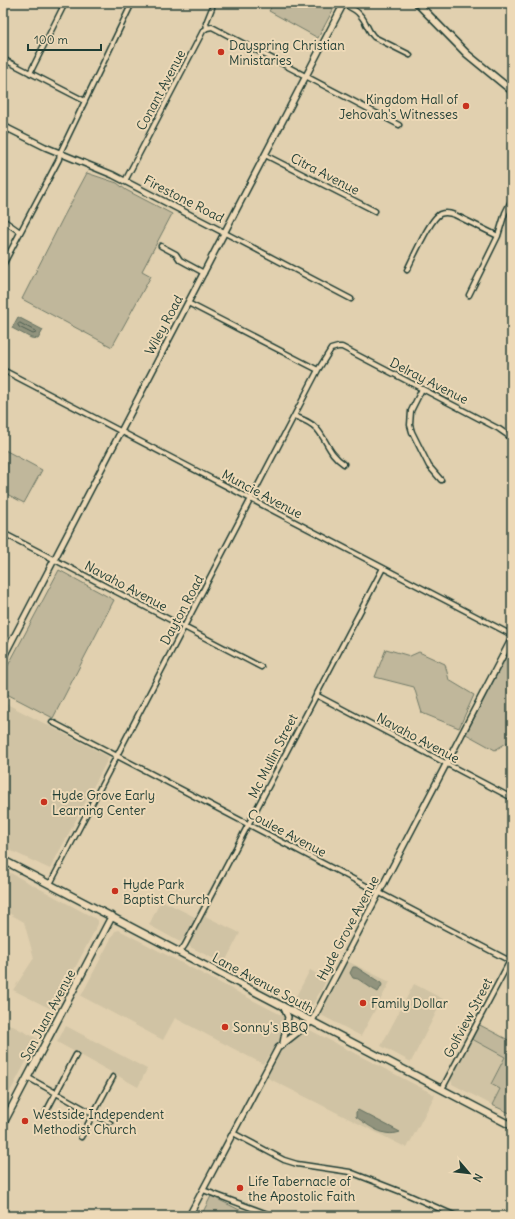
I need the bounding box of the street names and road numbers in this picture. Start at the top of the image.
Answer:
street label: Conant Avenue [133,47,189,133]
street label: Citra Avenue [288,149,362,199]
street label: Firestone Road [141,171,227,227]
street label: Wiley Road [141,292,187,358]
street label: Delray Avenue [387,354,471,408]
street label: Muncie Avenue [219,466,305,522]
street label: Navaho Avenue [82,557,170,615]
street label: Dayton Road [156,572,208,648]
street label: Navaho Avenue [374,709,462,767]
street label: Mc Mullin Street [244,710,302,801]
street label: Coulee Avenue [245,805,329,861]
street label: Hyde Grove Avenue [313,873,383,983]
street label: Lane Avenue South [209,949,317,1017]
street label: San Juan Avenue [17,966,79,1064]
street label: Golfview Street [440,975,496,1061]

